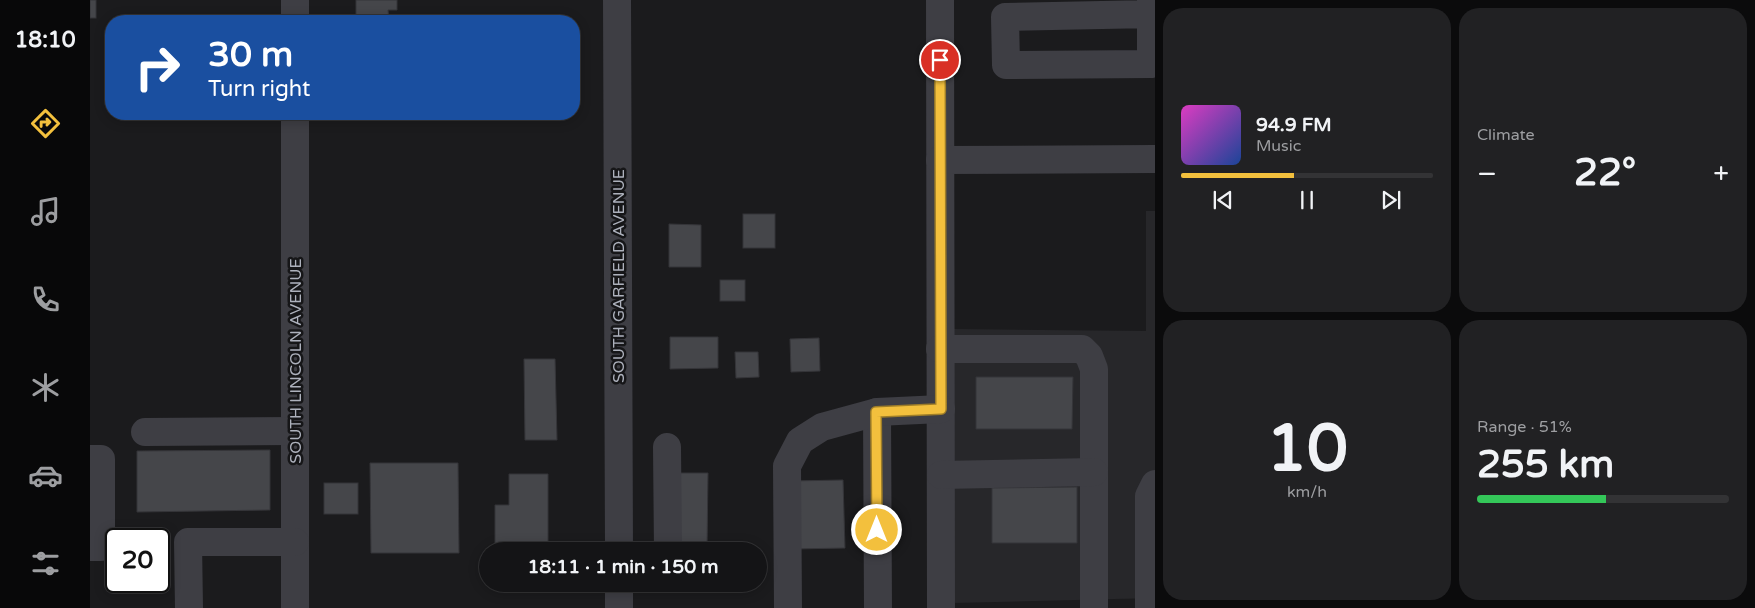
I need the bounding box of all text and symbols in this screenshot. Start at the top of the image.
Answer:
text: 18:10 [15,27,75,53]
text: 30 m [208,34,293,76]
icon: right [125,35,190,100]
pin [919,39,961,81]
icon: arrive [926,46,954,74]
text: Turn right [208,76,310,102]
icon: directions [28,106,63,141]
text: 94.9 FM [1256,114,1332,136]
text: Climate [1477,125,1535,145]
text: Music [1256,136,1301,156]
text: 22° [1574,150,1636,196]
text: − [1477,157,1497,191]
text: + [1713,157,1729,191]
street label: SOUTH GARFIELD AVENUE [609,169,629,383]
icon: previous [1209,186,1237,214]
icon: pause [1293,186,1321,214]
icon: next [1377,186,1405,214]
icon: music [28,194,63,229]
street label: SOUTH LINCOLN AVENUE [286,258,306,464]
icon: phone [28,282,63,317]
icon: climate [28,370,63,405]
text: 10 [1266,410,1348,489]
text: Range · 51% [1477,417,1572,437]
text: 255 km [1477,442,1614,488]
icon: car [28,458,63,493]
text: km/h [1287,482,1327,502]
position arrow [850,503,902,555]
speed limit sign: 20 [105,528,170,593]
icon: filters [28,546,63,581]
text: 18:11 · 1 min · 150 m [527,556,719,578]

